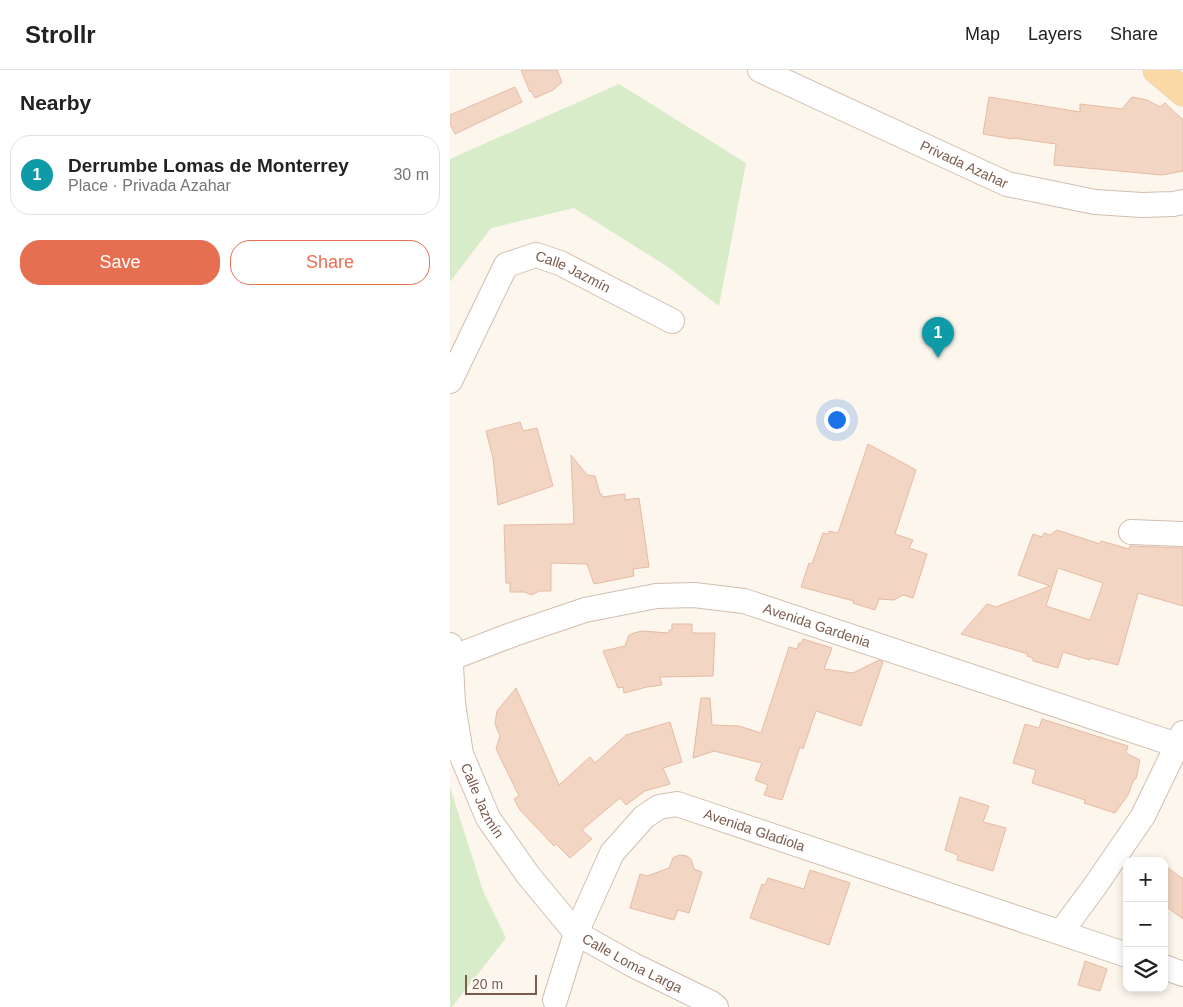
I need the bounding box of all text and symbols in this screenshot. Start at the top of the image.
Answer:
text: Strollr [25,21,96,48]
text: Map [965,24,1000,44]
text: Layers [1028,24,1082,44]
text: Share [1110,24,1158,44]
text: Nearby [20,91,91,114]
street label: Privada Azahar [918,137,1011,192]
text: Derrumbe Lomas de Monterrey [68,155,349,176]
text: 1 [33,166,41,183]
text: 30 m [393,166,429,183]
text: Place · Privada Azahar [68,177,231,194]
button: Save [20,240,220,285]
button: Share [230,240,430,285]
street label: Calle Jazmín [534,247,613,296]
pin: 1 [922,317,954,358]
your location [824,407,850,433]
street label: Avenida Gardenia [761,600,873,651]
street label: Calle Jazmín [458,761,507,841]
street label: Avenida Gladiola [702,806,807,854]
map controls [1123,857,1168,992]
button: + [1123,857,1168,902]
button: − [1123,902,1168,947]
street label: Calle Loma Larga [580,930,685,996]
button: layers [1123,947,1168,992]
scale bar [465,972,538,995]
text: 20 m [472,976,503,992]

